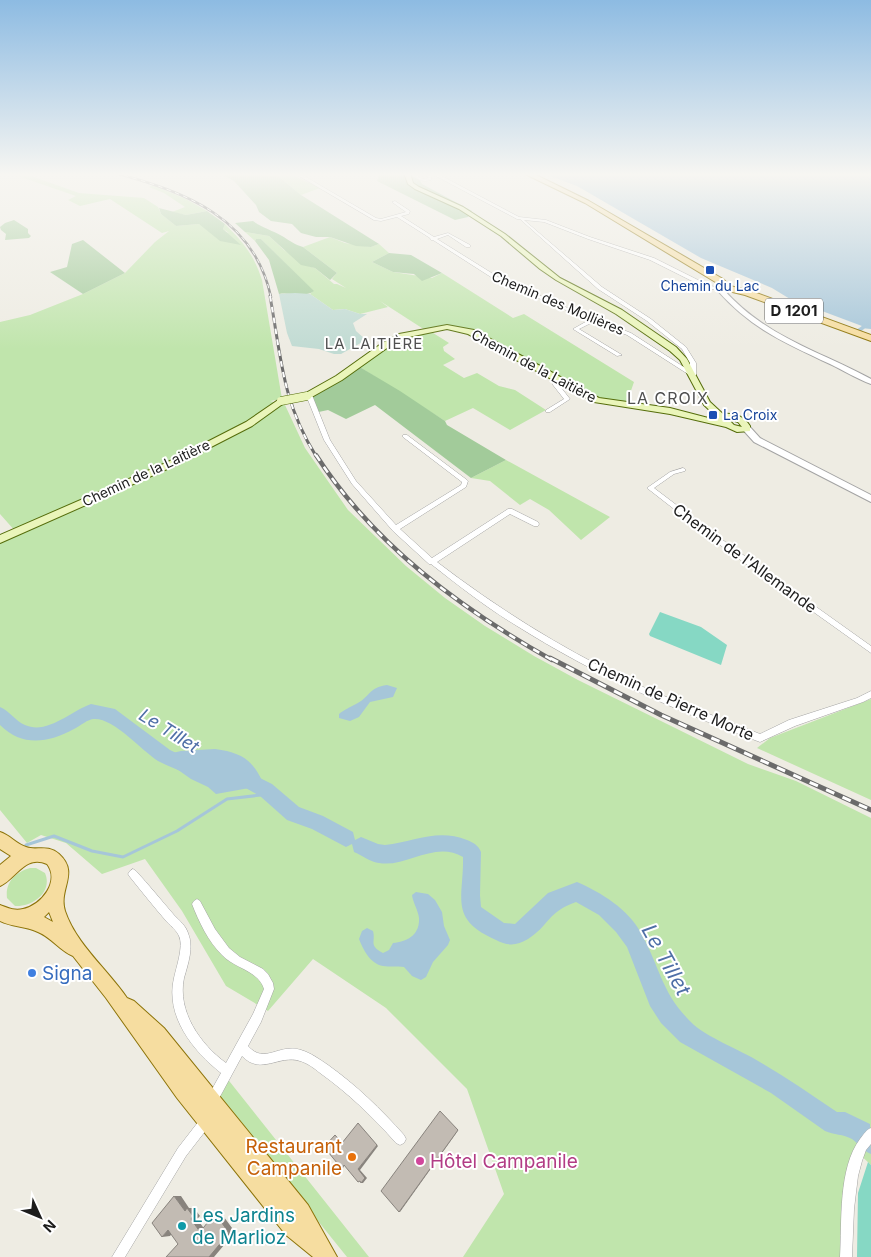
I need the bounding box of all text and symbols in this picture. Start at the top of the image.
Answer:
marker: Chemin du Lac [704,264,716,276]
street label: Chemin des Mollières [489,267,627,338]
place label: Chemin du Lac [660,277,760,294]
road number: D 1201 [765,298,823,324]
street label: Chemin de la Laitière [469,325,600,406]
district label: LA LAITIÈRE [325,334,423,353]
district label: LA CROIX [627,388,709,408]
place label: La Croix [723,406,778,423]
marker: La Croix [707,409,719,421]
street label: Chemin de la Laitière [79,435,212,510]
street label: Chemin de l'Allemande [669,499,821,617]
street label: Chemin de Pierre Morte [585,653,757,745]
water label: Le Tillet [135,704,204,758]
water label: Le Tillet [637,920,697,1001]
place label: Signa [42,962,92,985]
marker: Signa [26,967,38,979]
place label: Restaurant Campanile [245,1135,342,1180]
place label: Hôtel Campanile [430,1150,578,1173]
marker: Restaurant Campanile [346,1151,358,1163]
marker: Hôtel Campanile [414,1155,426,1167]
north arrow [15,1192,65,1242]
place label: Les Jardins de Marlioz [192,1204,295,1249]
text: N [40,1217,60,1236]
marker: Les Jardins de Marlioz [176,1220,188,1232]

